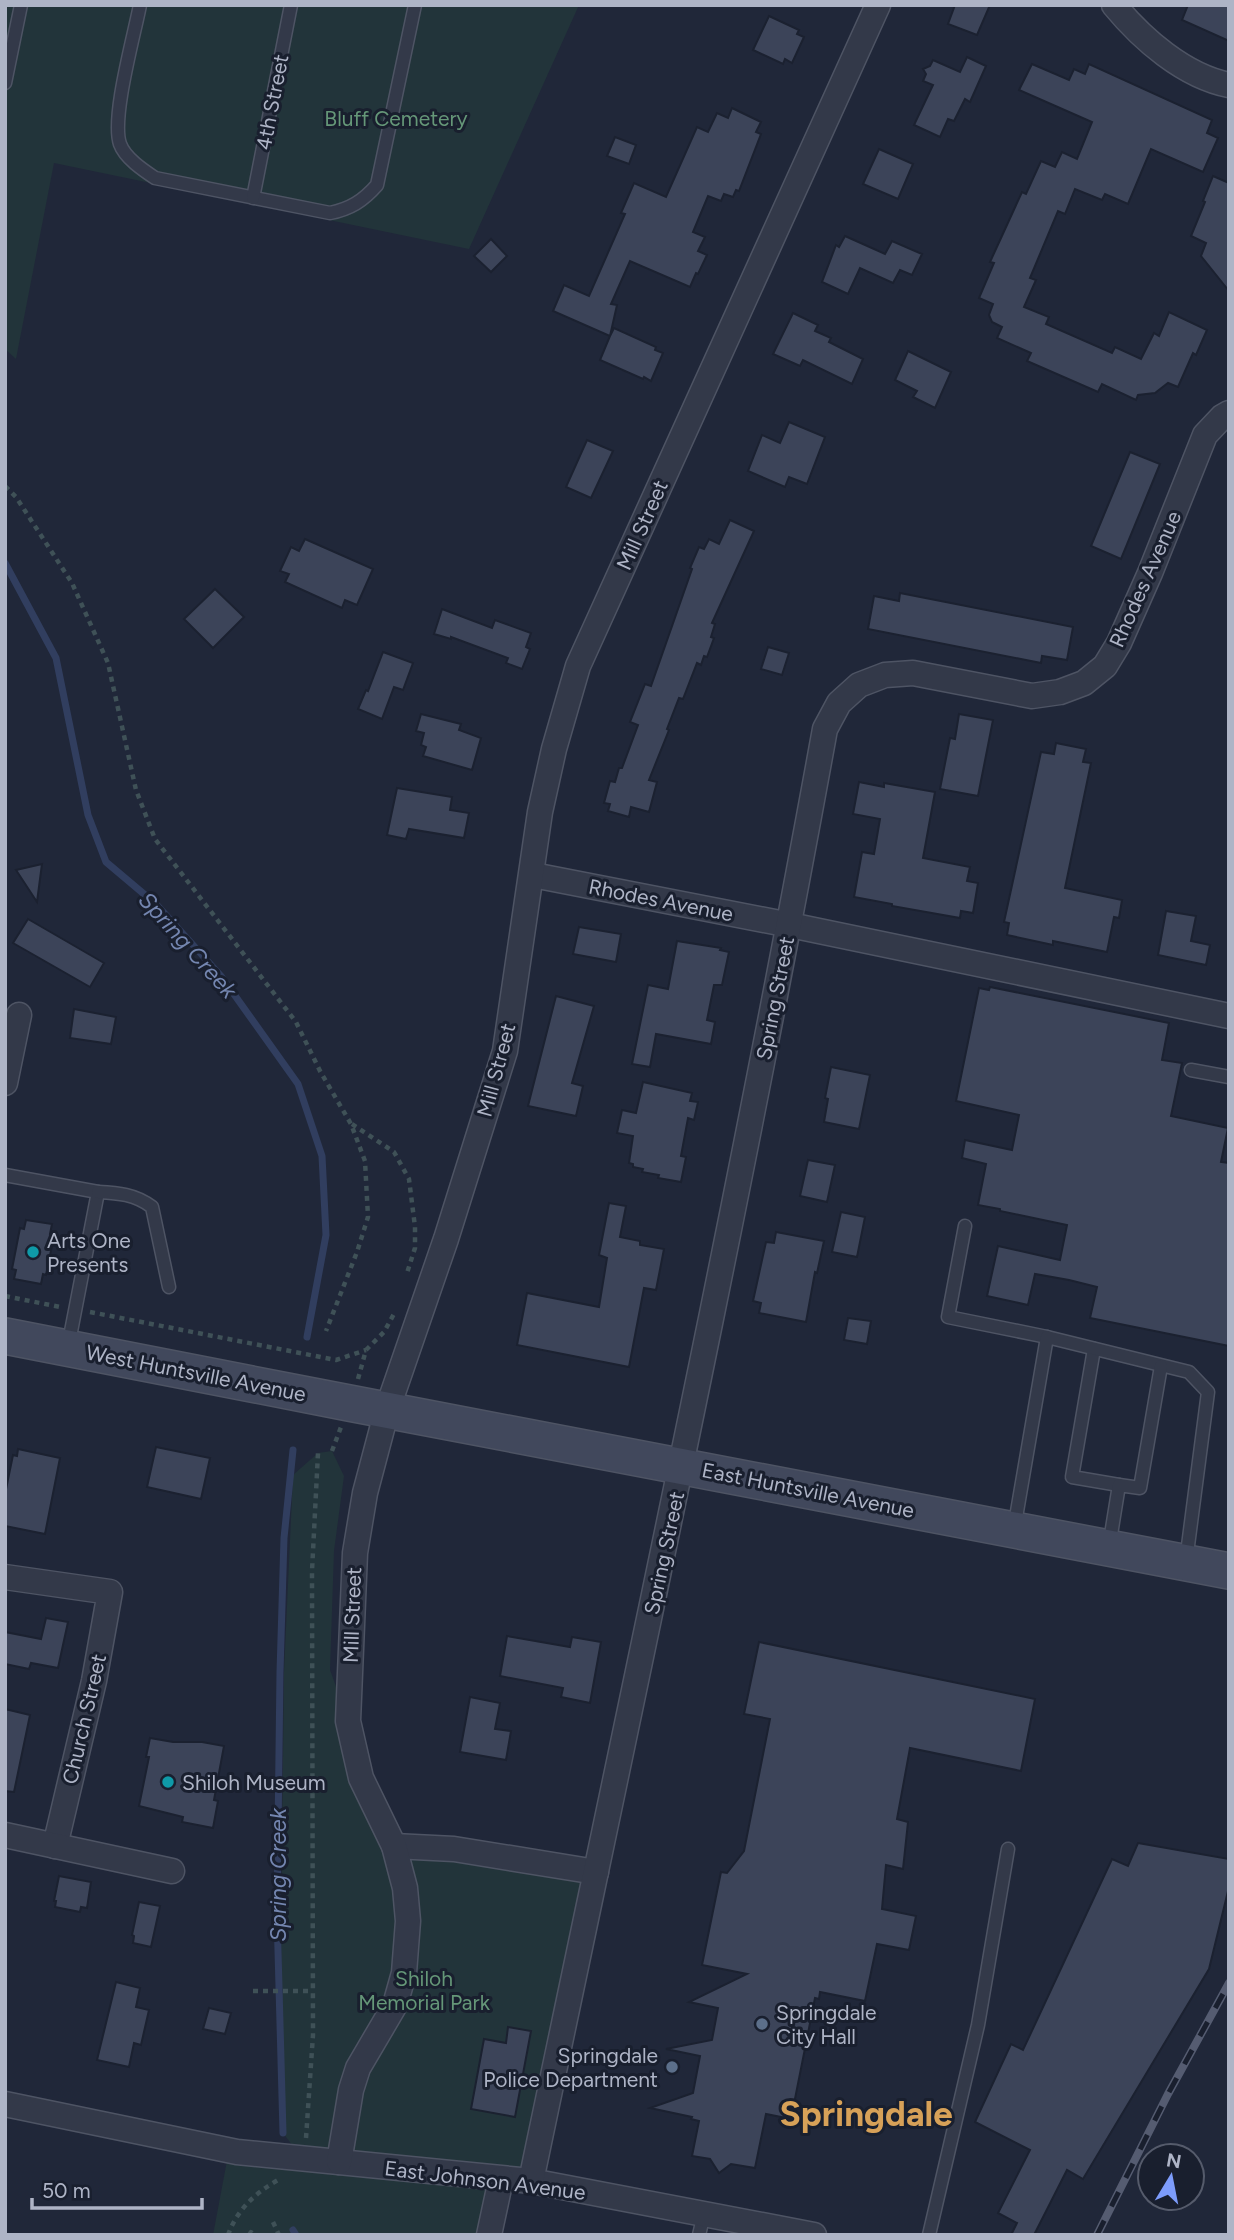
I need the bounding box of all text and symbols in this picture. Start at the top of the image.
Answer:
street label: 4th Street [251,52,294,152]
park label: Bluff Cemetery [324,106,468,131]
street label: Mill Street [611,476,673,574]
street label: Rhodes Avenue [1104,507,1186,651]
street label: Rhodes Avenue [587,874,735,926]
water label: Spring Creek [133,886,244,1005]
street label: Spring Street [751,934,799,1062]
street label: Mill Street [472,1020,520,1120]
place label: Arts One Presents [47,1228,131,1277]
marker: Arts One Presents [25,1244,41,1260]
street label: West Huntsville Avenue [84,1339,308,1407]
street label: East Huntsville Avenue [700,1457,916,1523]
street label: Spring Street [639,1489,689,1617]
street label: Mill Street [338,1567,366,1663]
street label: Church Street [57,1651,111,1786]
place label: Shiloh Museum [182,1770,326,1795]
marker: Shiloh Museum [160,1774,176,1790]
water label: Spring Creek [264,1807,292,1942]
park label: Shiloh Memorial Park [358,1966,491,2015]
place label: Springdale City Hall [776,2000,876,2049]
marker: Springdale City Hall [754,2016,770,2032]
place label: Springdale Police Department [483,2043,658,2092]
marker: Springdale Police Department [664,2059,680,2075]
district label: Springdale [779,2093,953,2135]
north arrow [1136,2142,1206,2212]
text: N [1165,2148,1183,2173]
street label: East Johnson Avenue [383,2155,587,2205]
scale bar [32,2166,201,2210]
text: 50 m [42,2178,91,2203]

